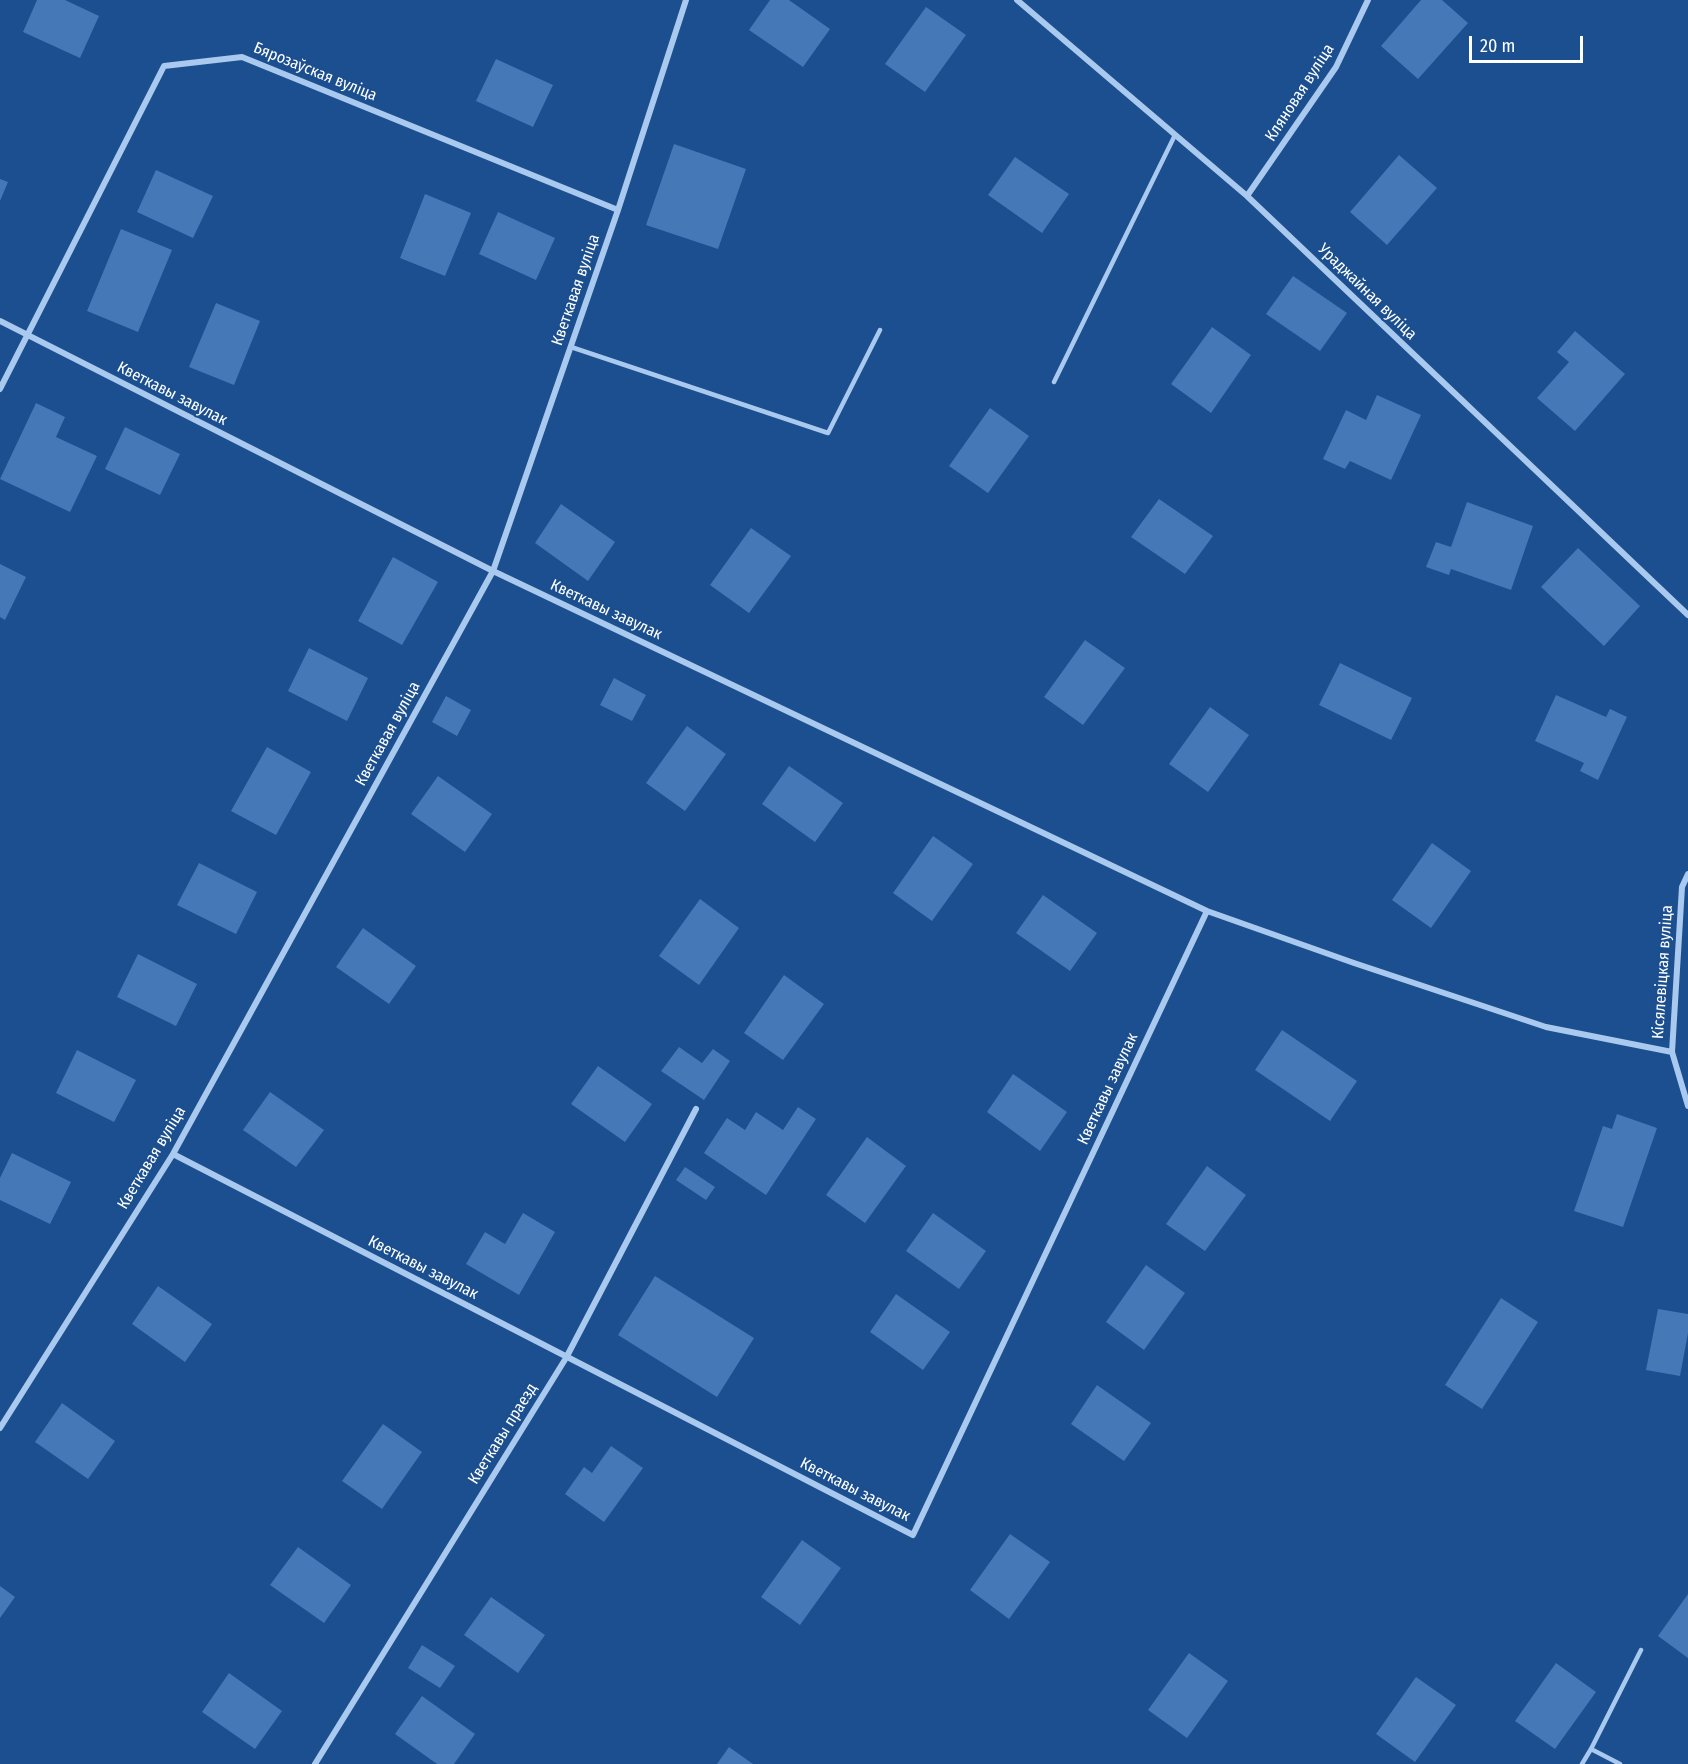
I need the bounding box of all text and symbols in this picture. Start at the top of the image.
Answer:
scale bar [1472,24,1586,62]
text: 20 m [1480,35,1515,57]
street label: Бярозаўская вуліца [250,38,380,106]
street label: Кляновая вуліца [1261,41,1339,145]
street label: Кветкавая вуліца [548,232,604,348]
street label: Ураджайная вуліца [1314,240,1420,344]
street label: Кветкавы завулак [114,358,230,430]
street label: Кветкавы завулак [547,576,665,644]
street label: Кветкавая вуліца [351,678,425,790]
street label: Кісялевіцкая вуліца [1649,904,1677,1040]
street label: Кветкавы завулак [1074,1030,1142,1148]
street label: Кветкавая вуліца [114,1103,190,1213]
street label: Кветкавы завулак [365,1232,481,1304]
street label: Кветкавы праезд [464,1380,542,1488]
street label: Кветкавы завулак [797,1454,913,1526]

